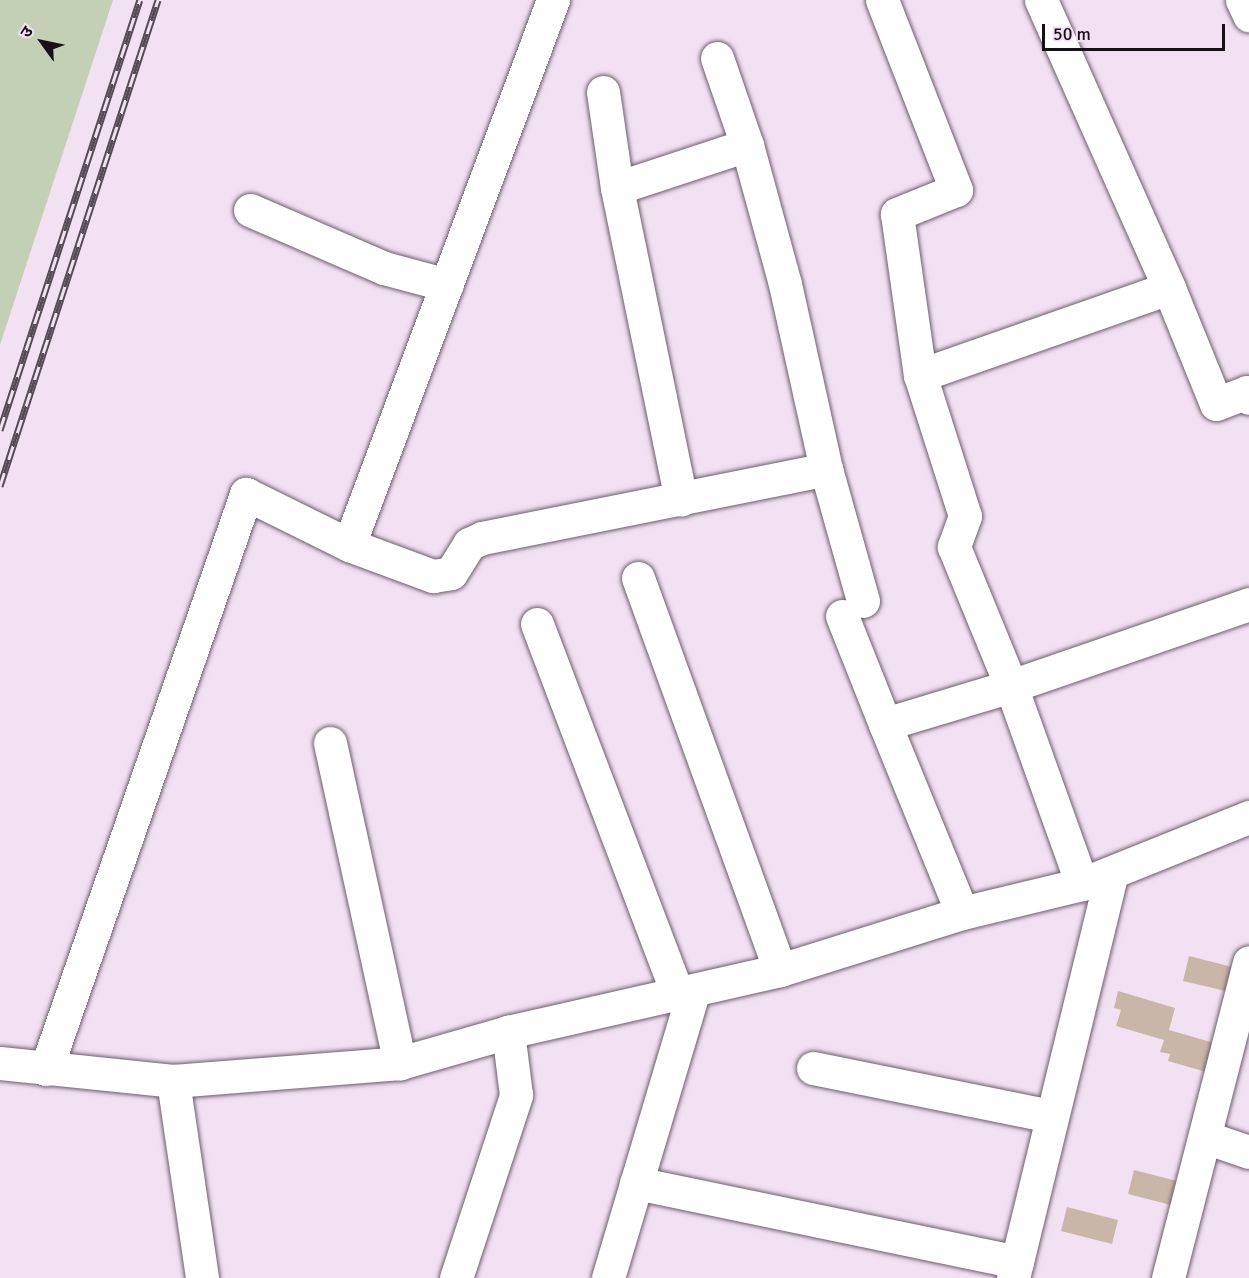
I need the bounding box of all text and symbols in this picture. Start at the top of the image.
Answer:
north arrow [12,12,72,72]
scale bar [1045,12,1228,50]
text: उ [16,23,38,42]
text: 50 m [1053,23,1091,45]

